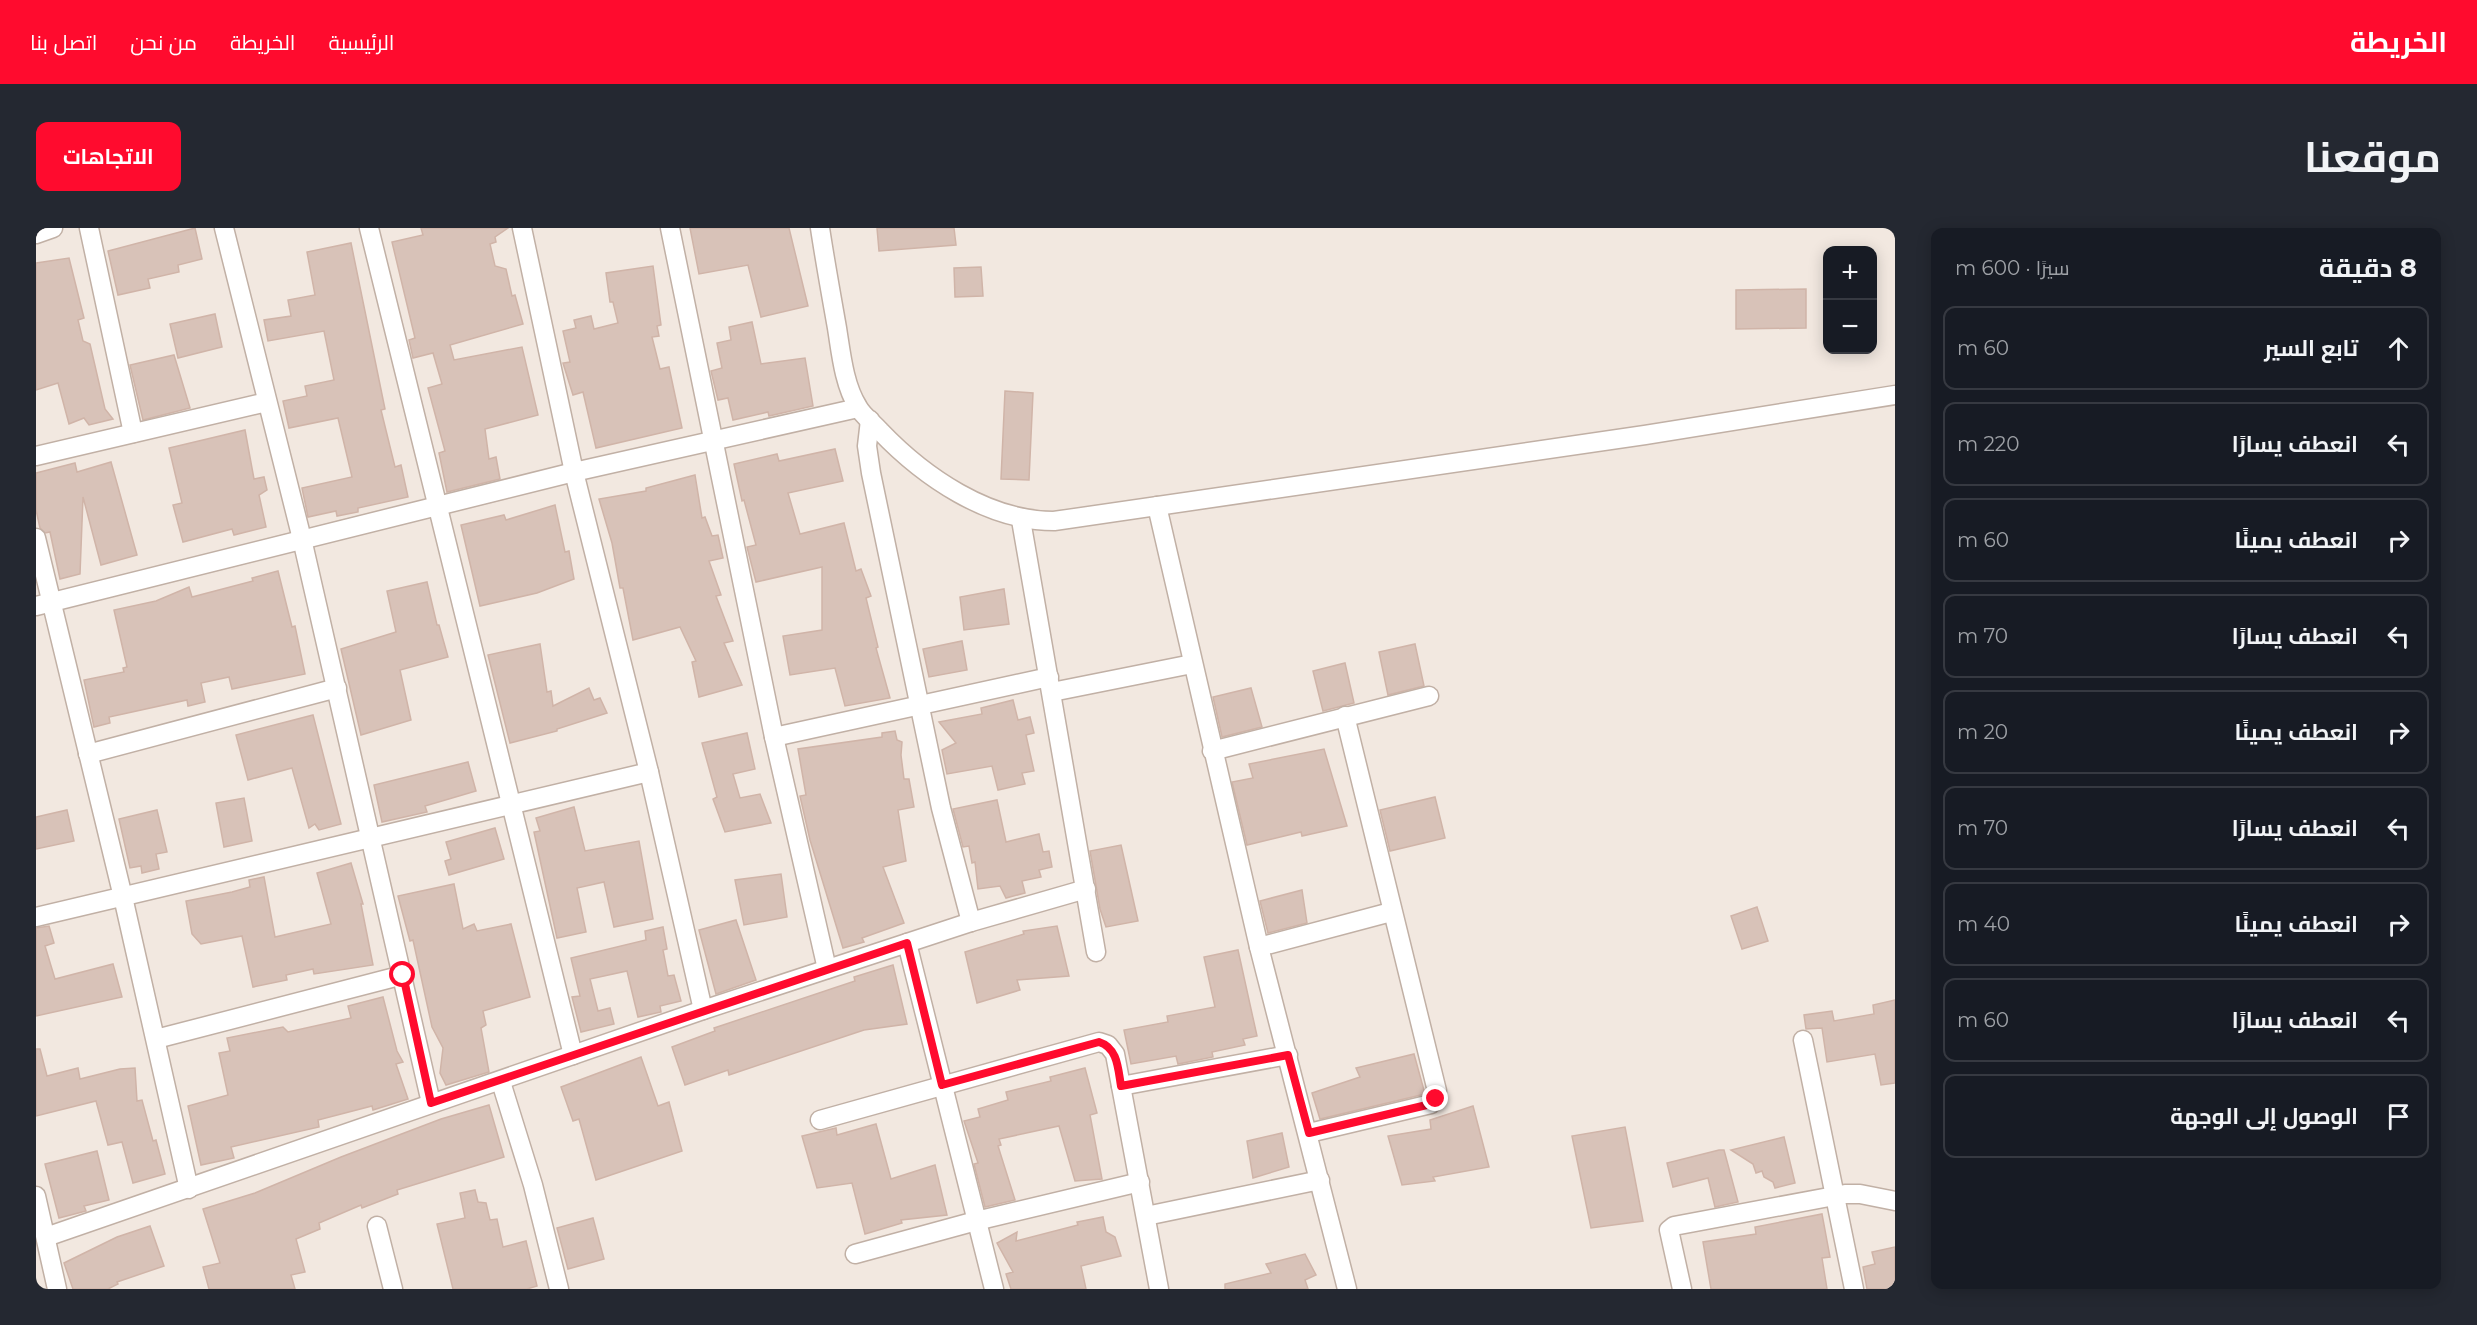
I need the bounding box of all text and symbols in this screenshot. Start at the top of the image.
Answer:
text: الخريطة [2350,25,2447,59]
text: اتصل بنا [30,30,97,55]
text: من نحن [130,30,197,55]
text: الخريطة [230,30,296,55]
text: الرئيسية [329,30,394,55]
button: الاتجاهات [36,122,181,191]
text: موقعنا [2304,131,2441,183]
map controls [1823,246,1877,354]
button: + [1823,246,1877,300]
text: 8 دقيقة [2319,252,2417,284]
text: سيرًا · 600 m [1955,256,2069,280]
button: − [1823,300,1877,354]
icon: ahead [2382,332,2415,365]
text: تابع السير [2264,335,2358,362]
text: 60 m [1957,336,2009,360]
icon: left [2382,428,2415,461]
text: انعطف يسارًا [2232,431,2358,458]
text: 220 m [1957,432,2019,456]
icon: right [2382,524,2415,557]
text: انعطف يمينًا [2234,527,2358,554]
text: 60 m [1957,528,2009,552]
icon: left [2382,620,2415,653]
text: انعطف يسارًا [2232,623,2358,650]
text: 70 m [1957,624,2008,648]
icon: right [2382,716,2415,749]
text: انعطف يمينًا [2234,719,2358,746]
text: 20 m [1957,720,2008,744]
icon: left [2382,812,2415,845]
text: انعطف يسارًا [2232,815,2358,842]
text: 70 m [1957,816,2008,840]
icon: right [2382,908,2415,941]
text: انعطف يمينًا [2234,911,2358,938]
text: 40 m [1957,912,2010,936]
route start [389,961,415,987]
icon: left [2382,1004,2415,1037]
text: انعطف يسارًا [2232,1007,2358,1034]
text: 60 m [1957,1008,2009,1032]
route end [1422,1085,1448,1111]
icon: arrive [2382,1100,2415,1133]
text: الوصول إلى الوجهة [2170,1103,2358,1130]

